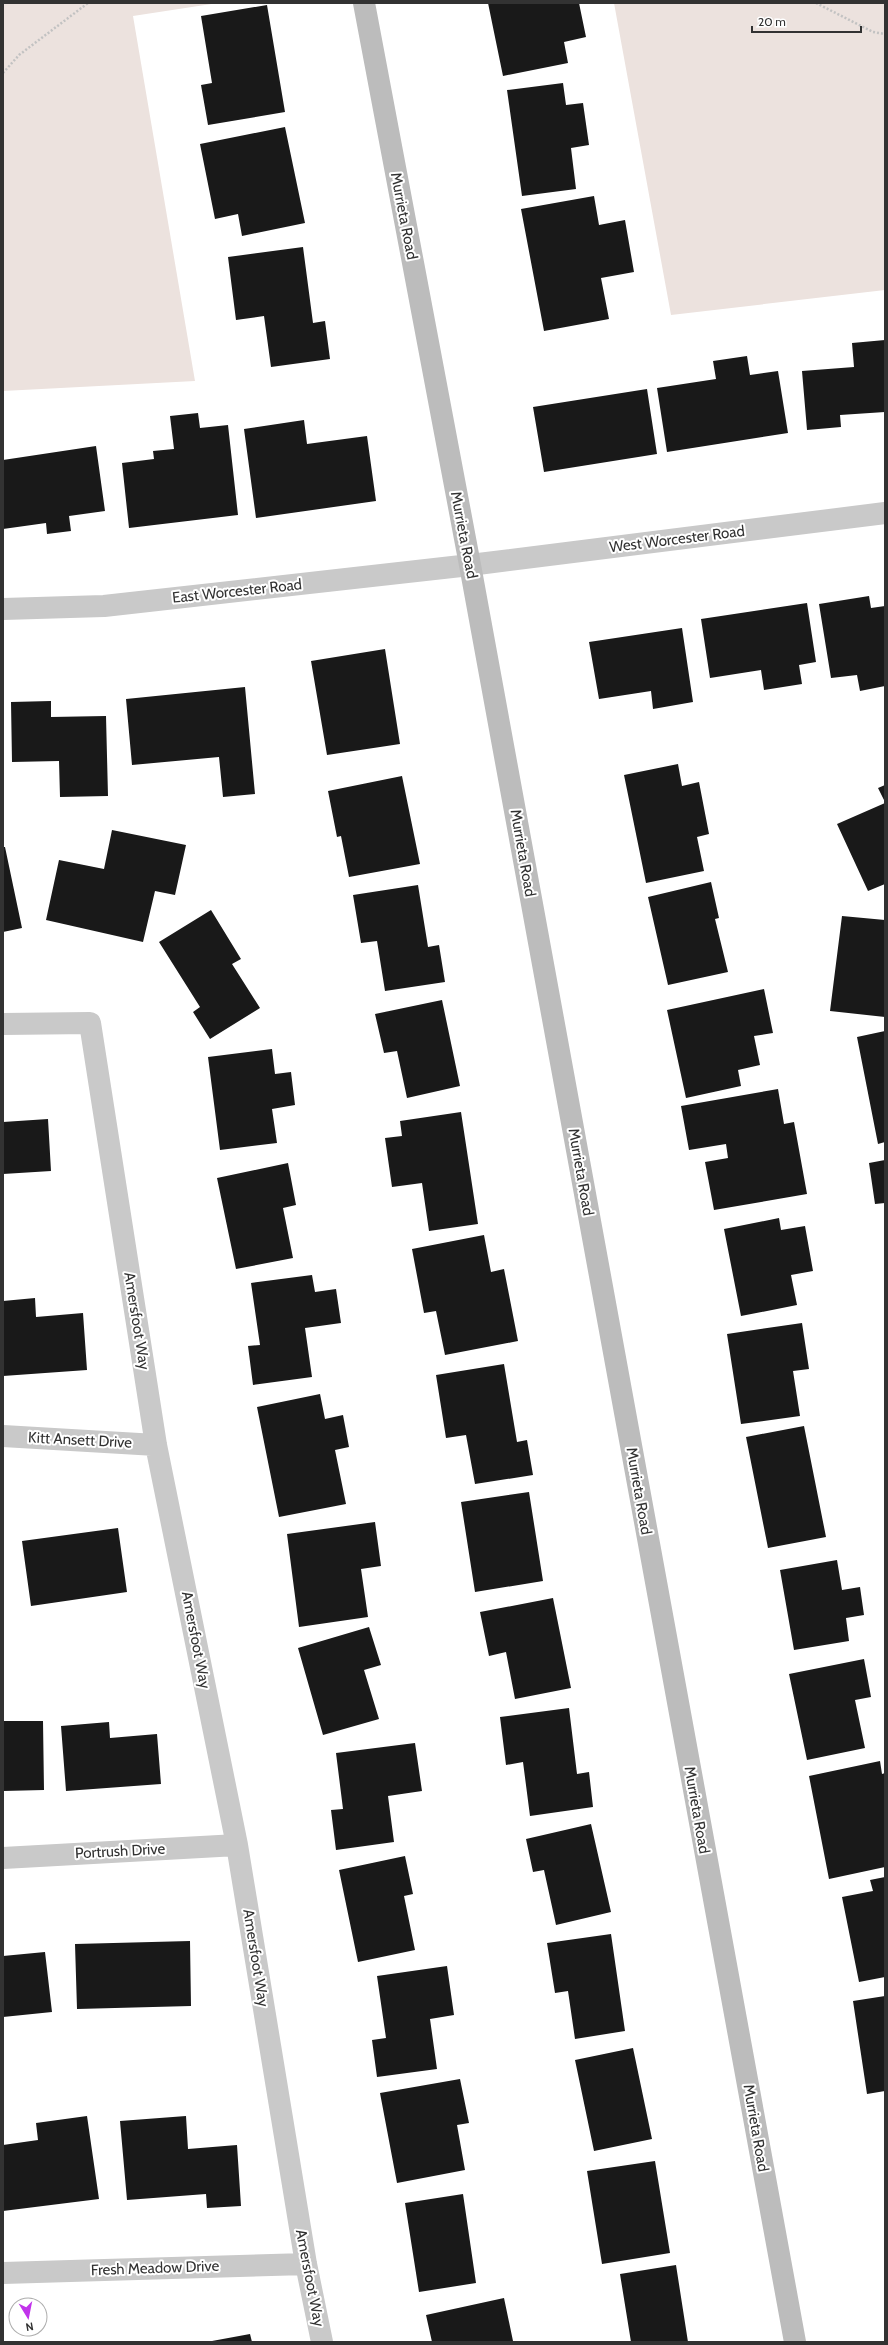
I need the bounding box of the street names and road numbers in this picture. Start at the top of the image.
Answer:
street label: Murrieta Road [387,171,421,261]
street label: Murrieta Road [447,490,481,580]
street label: West Worcester Road [608,522,746,556]
street label: East Worcester Road [171,575,303,607]
street label: Murrieta Road [506,808,540,898]
street label: Murrieta Road [564,1127,598,1217]
street label: Amersfoot Way [120,1271,154,1372]
street label: Kitt Ansett Drive [28,1428,133,1452]
street label: Murrieta Road [622,1446,656,1536]
street label: Amersfoot Way [178,1590,214,1691]
street label: Murrieta Road [680,1765,714,1855]
street label: Portrush Drive [74,1840,166,1862]
street label: Amersfoot Way [239,1908,273,2009]
street label: Murrieta Road [739,2083,773,2173]
street label: Amersfoot Way [292,2228,328,2329]
street label: Fresh Meadow Drive [91,2257,220,2279]

